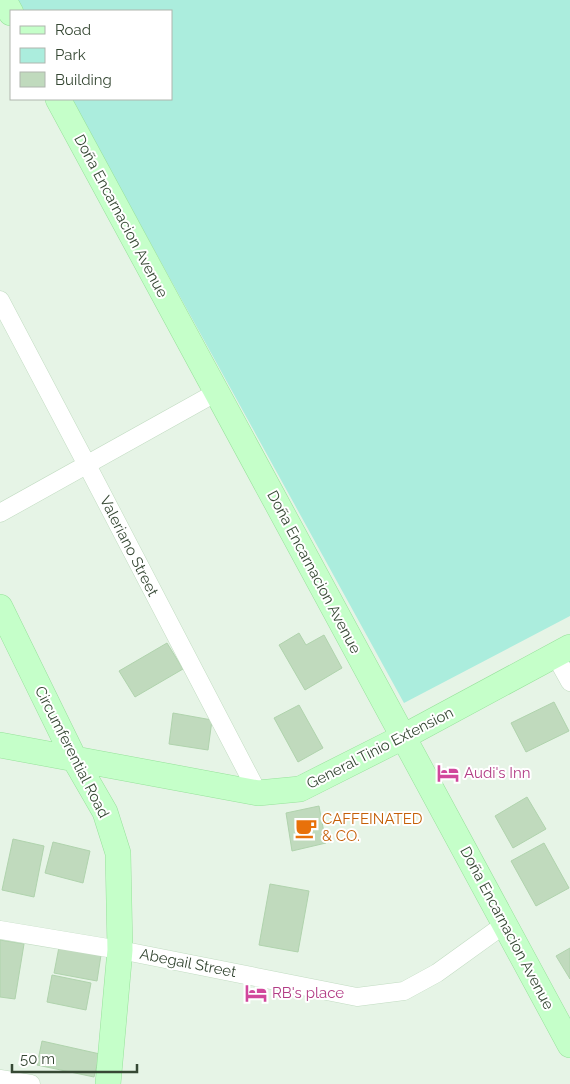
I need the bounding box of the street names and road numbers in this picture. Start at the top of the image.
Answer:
street label: Doña Encarnacion Avenue [70,131,172,301]
street label: Doña Encarnacion Avenue [263,487,365,657]
street label: Valeriano Street [96,493,162,599]
street label: Circumferential Road [31,683,113,821]
street label: General Tinio Extension [304,703,456,793]
street label: Doña Encarnacion Avenue [456,843,558,1013]
street label: Abegail Street [138,945,238,981]

